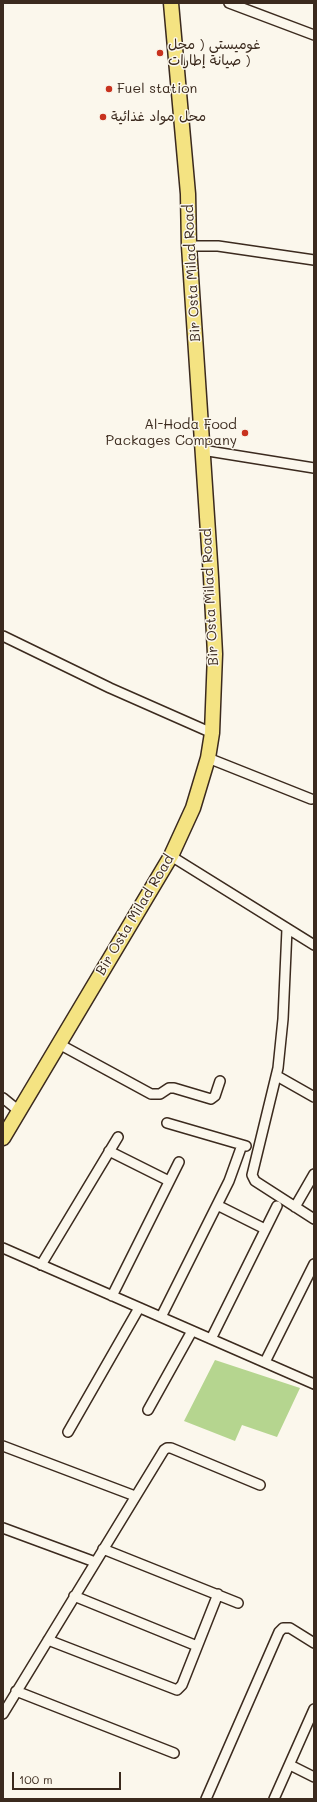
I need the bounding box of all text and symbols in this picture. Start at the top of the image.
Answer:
place label: غوميستي ( محل صيانة إطارات ) [168,37,260,70]
marker: غوميستي ( محل صيانة إطارات ) [155,48,165,58]
place label: Fuel station [117,81,197,97]
marker: Fuel station [104,84,114,94]
place label: محل مواد غذائية [111,109,206,125]
marker: محل مواد غذائية [98,112,108,122]
street label: Bir Osta Milad Road [180,204,204,342]
place label: Al-Hoda Food Packages Company [105,417,237,450]
marker: Al-Hoda Food Packages Company [240,428,250,438]
street label: Bir Osta Milad Road [198,528,222,666]
street label: Bir Osta Milad Road [92,852,178,978]
scale bar [14,1764,123,1790]
text: 100 m [19,1771,53,1787]

